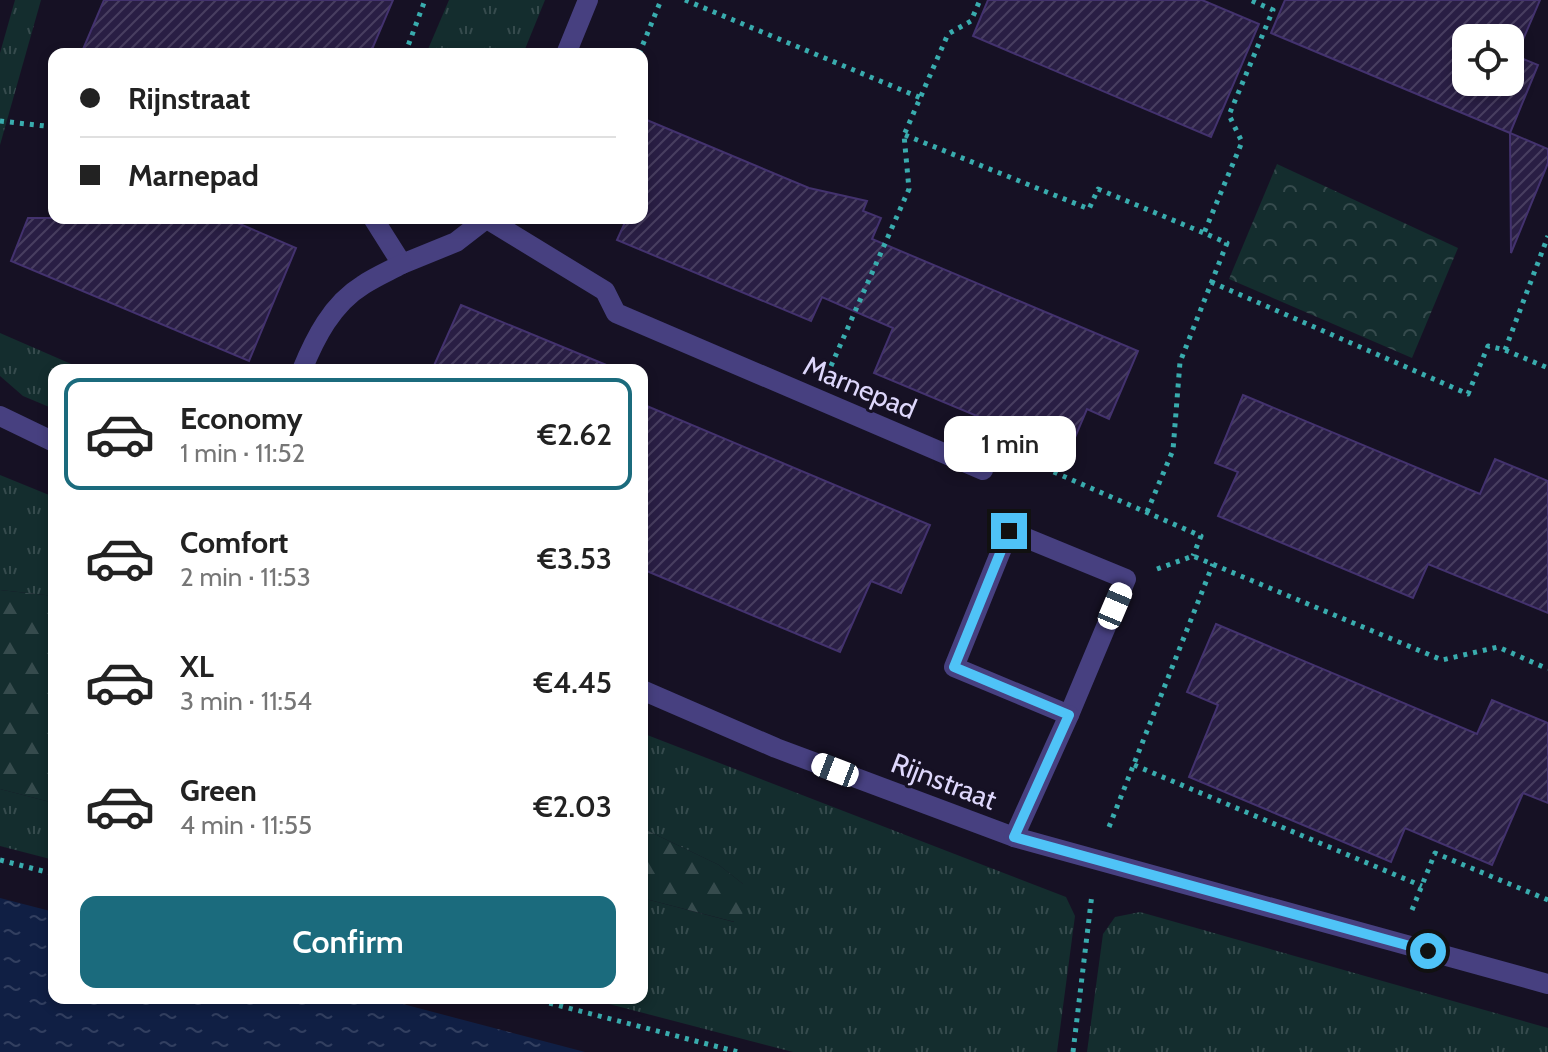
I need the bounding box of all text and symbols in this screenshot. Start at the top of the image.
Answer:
map controls [1452,24,1524,96]
button: locate [1452,24,1524,96]
text: Rijnstraat [128,80,250,117]
text: Marnepad [128,157,259,194]
street label: Marnepad [798,348,922,426]
icon: car [84,398,156,470]
text: Economy [180,400,303,437]
callout: 1 min [943,415,1075,471]
text: €2.62 [538,416,612,453]
text: 1 min [981,428,1039,460]
text: 1 min · 11:52 [180,437,305,469]
route end [991,513,1027,549]
icon: car [84,522,156,594]
text: Comfort [180,524,288,561]
text: €3.53 [538,540,612,577]
text: 2 min · 11:53 [180,561,311,593]
car [1095,579,1135,633]
icon: car [84,646,156,718]
text: XL [180,648,214,685]
text: €4.45 [534,664,612,701]
text: 3 min · 11:54 [180,685,312,717]
street label: Rijnstraat [887,745,1001,817]
car [808,750,862,790]
icon: car [84,770,156,842]
text: Green [180,772,257,809]
text: €2.03 [533,788,612,825]
text: 4 min · 11:55 [180,809,312,841]
button: Confirm [80,896,616,988]
route start [1410,933,1446,969]

